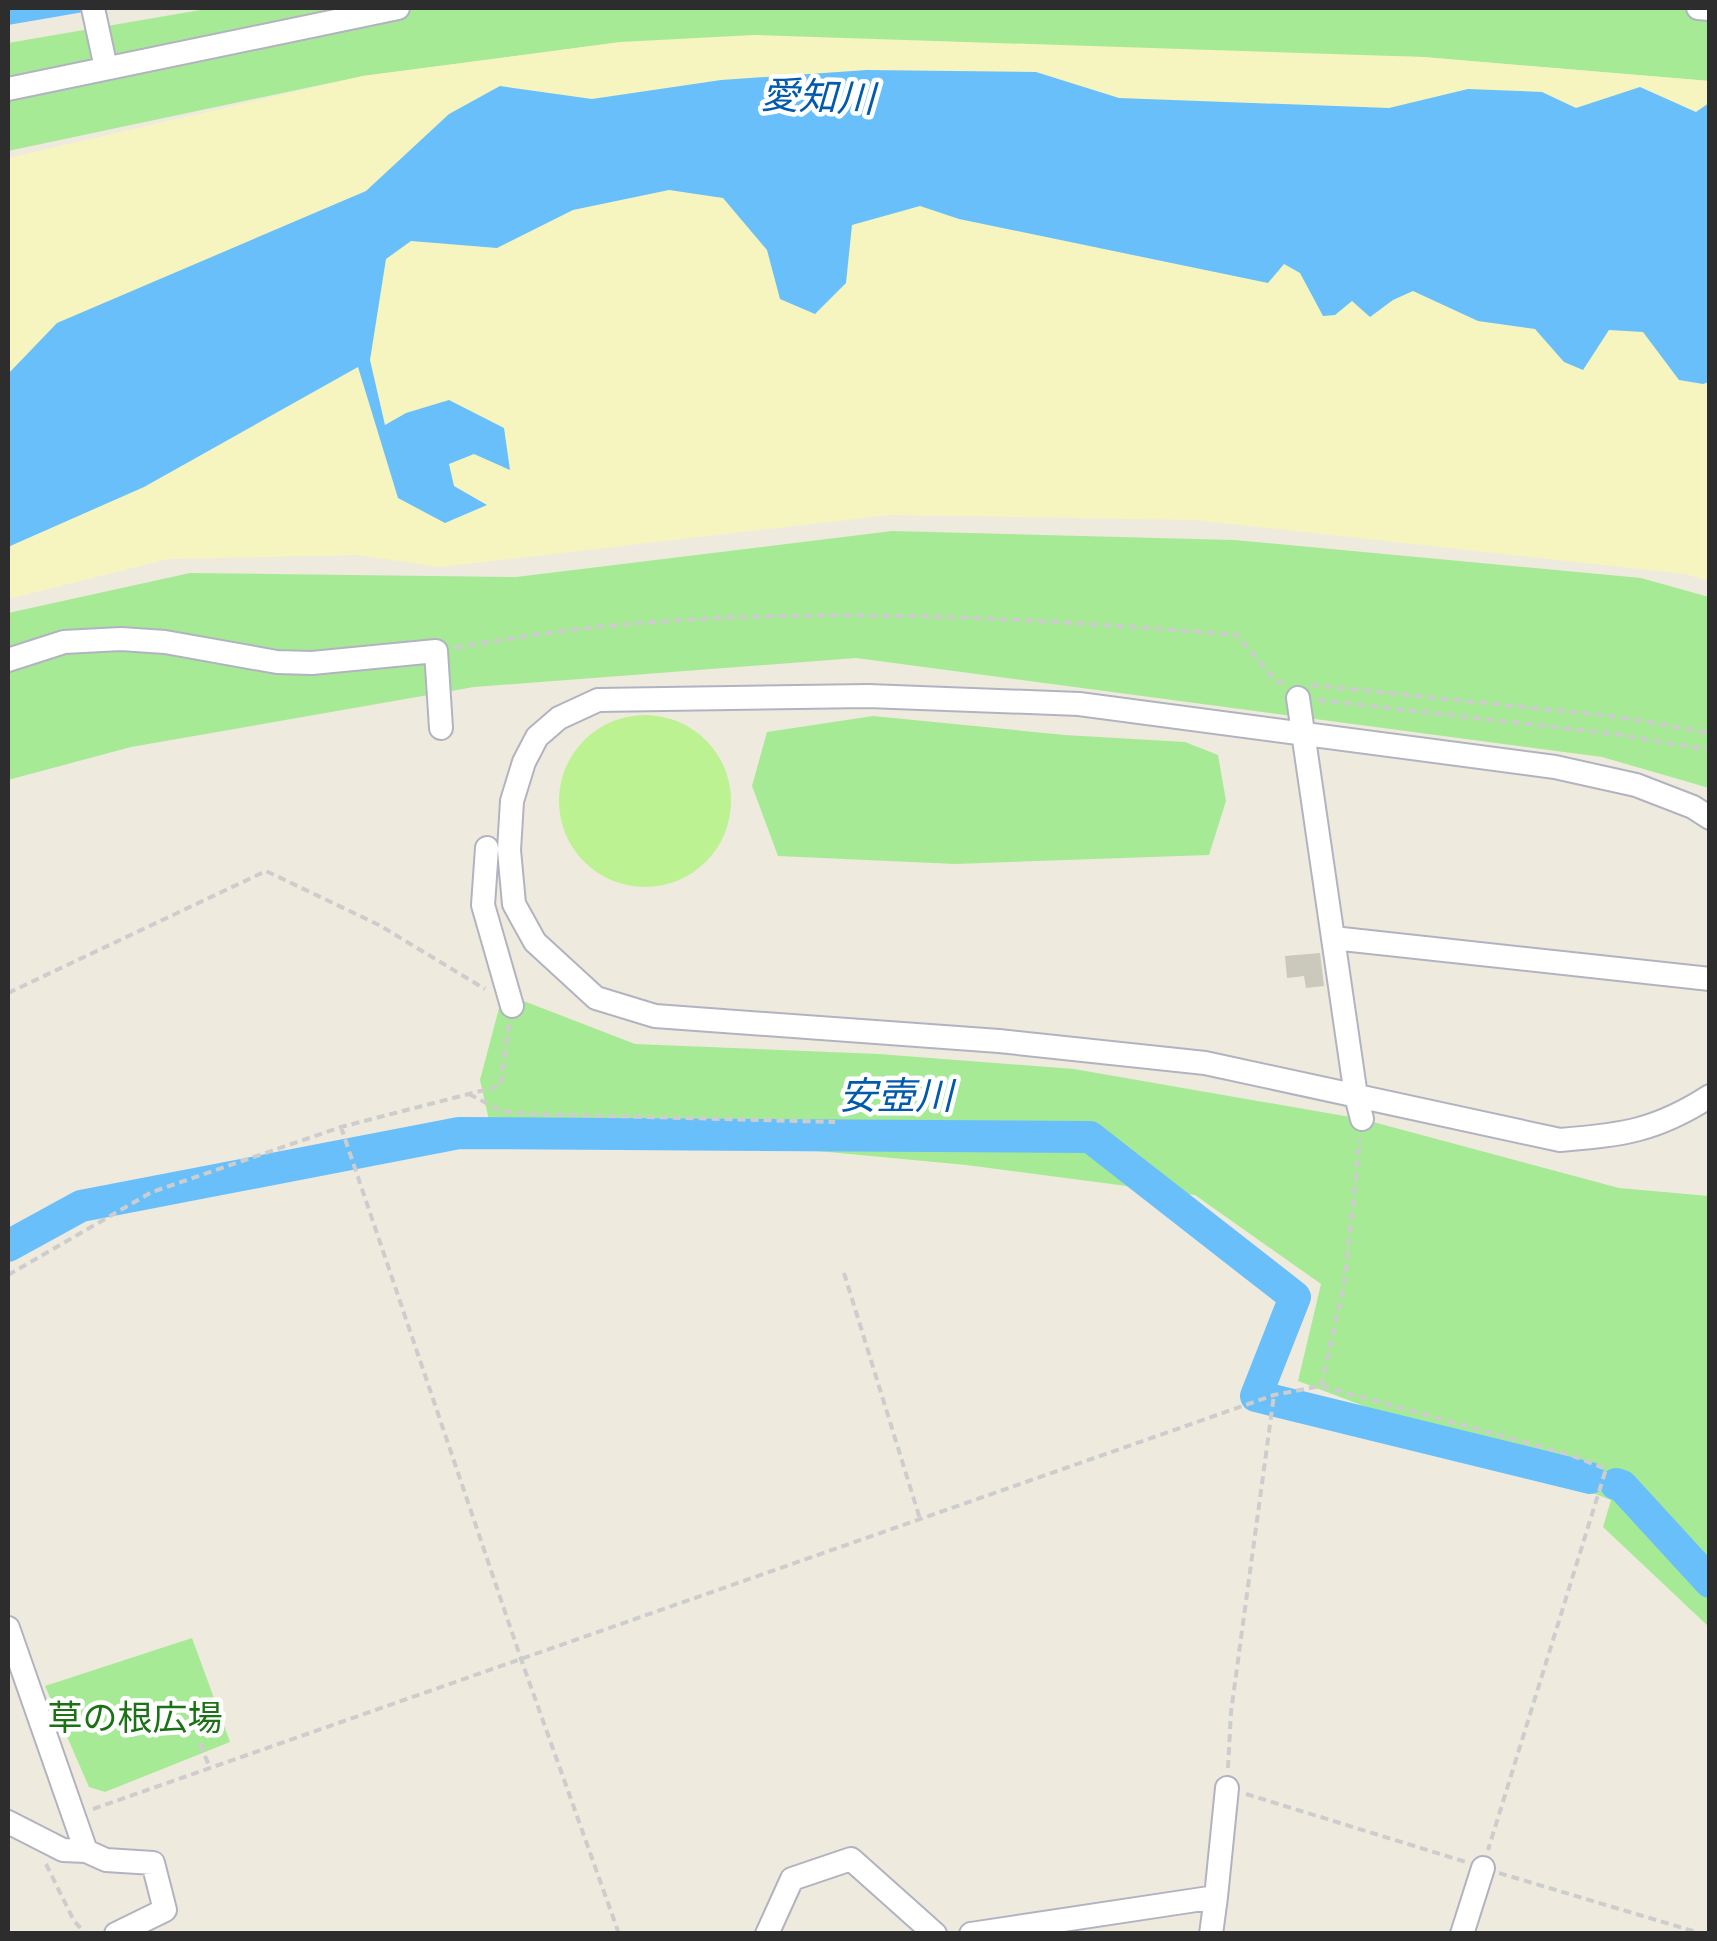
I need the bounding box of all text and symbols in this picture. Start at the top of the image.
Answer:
water label: 愛知川 [760,72,880,122]
water label: 安壺川 [839,1073,957,1119]
park label: 草の根広場 [47,1697,223,1739]

